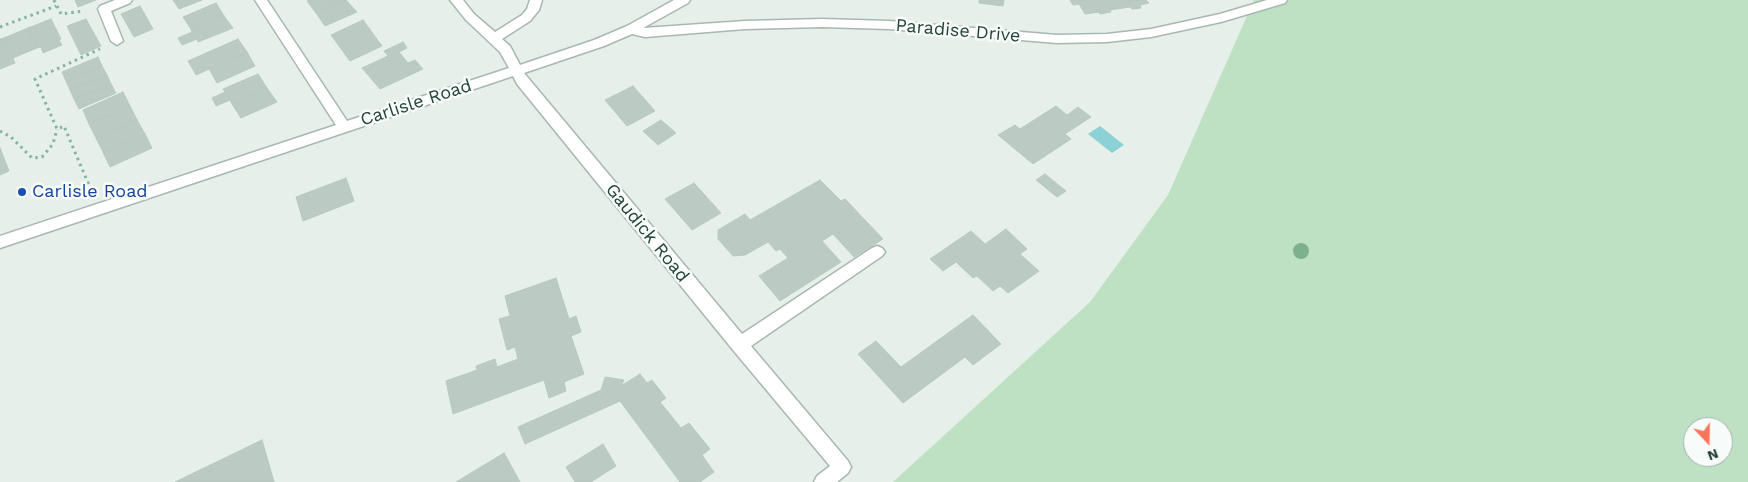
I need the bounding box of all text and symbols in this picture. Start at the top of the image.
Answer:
street label: Paradise Drive [895,15,1021,47]
street label: Carlisle Road [358,75,474,131]
street label: Gaudick Road [601,179,693,287]
place label: Carlisle Road [32,181,148,203]
marker: Carlisle Road [16,186,28,198]
north arrow [1683,417,1733,467]
text: N [1705,446,1721,464]

